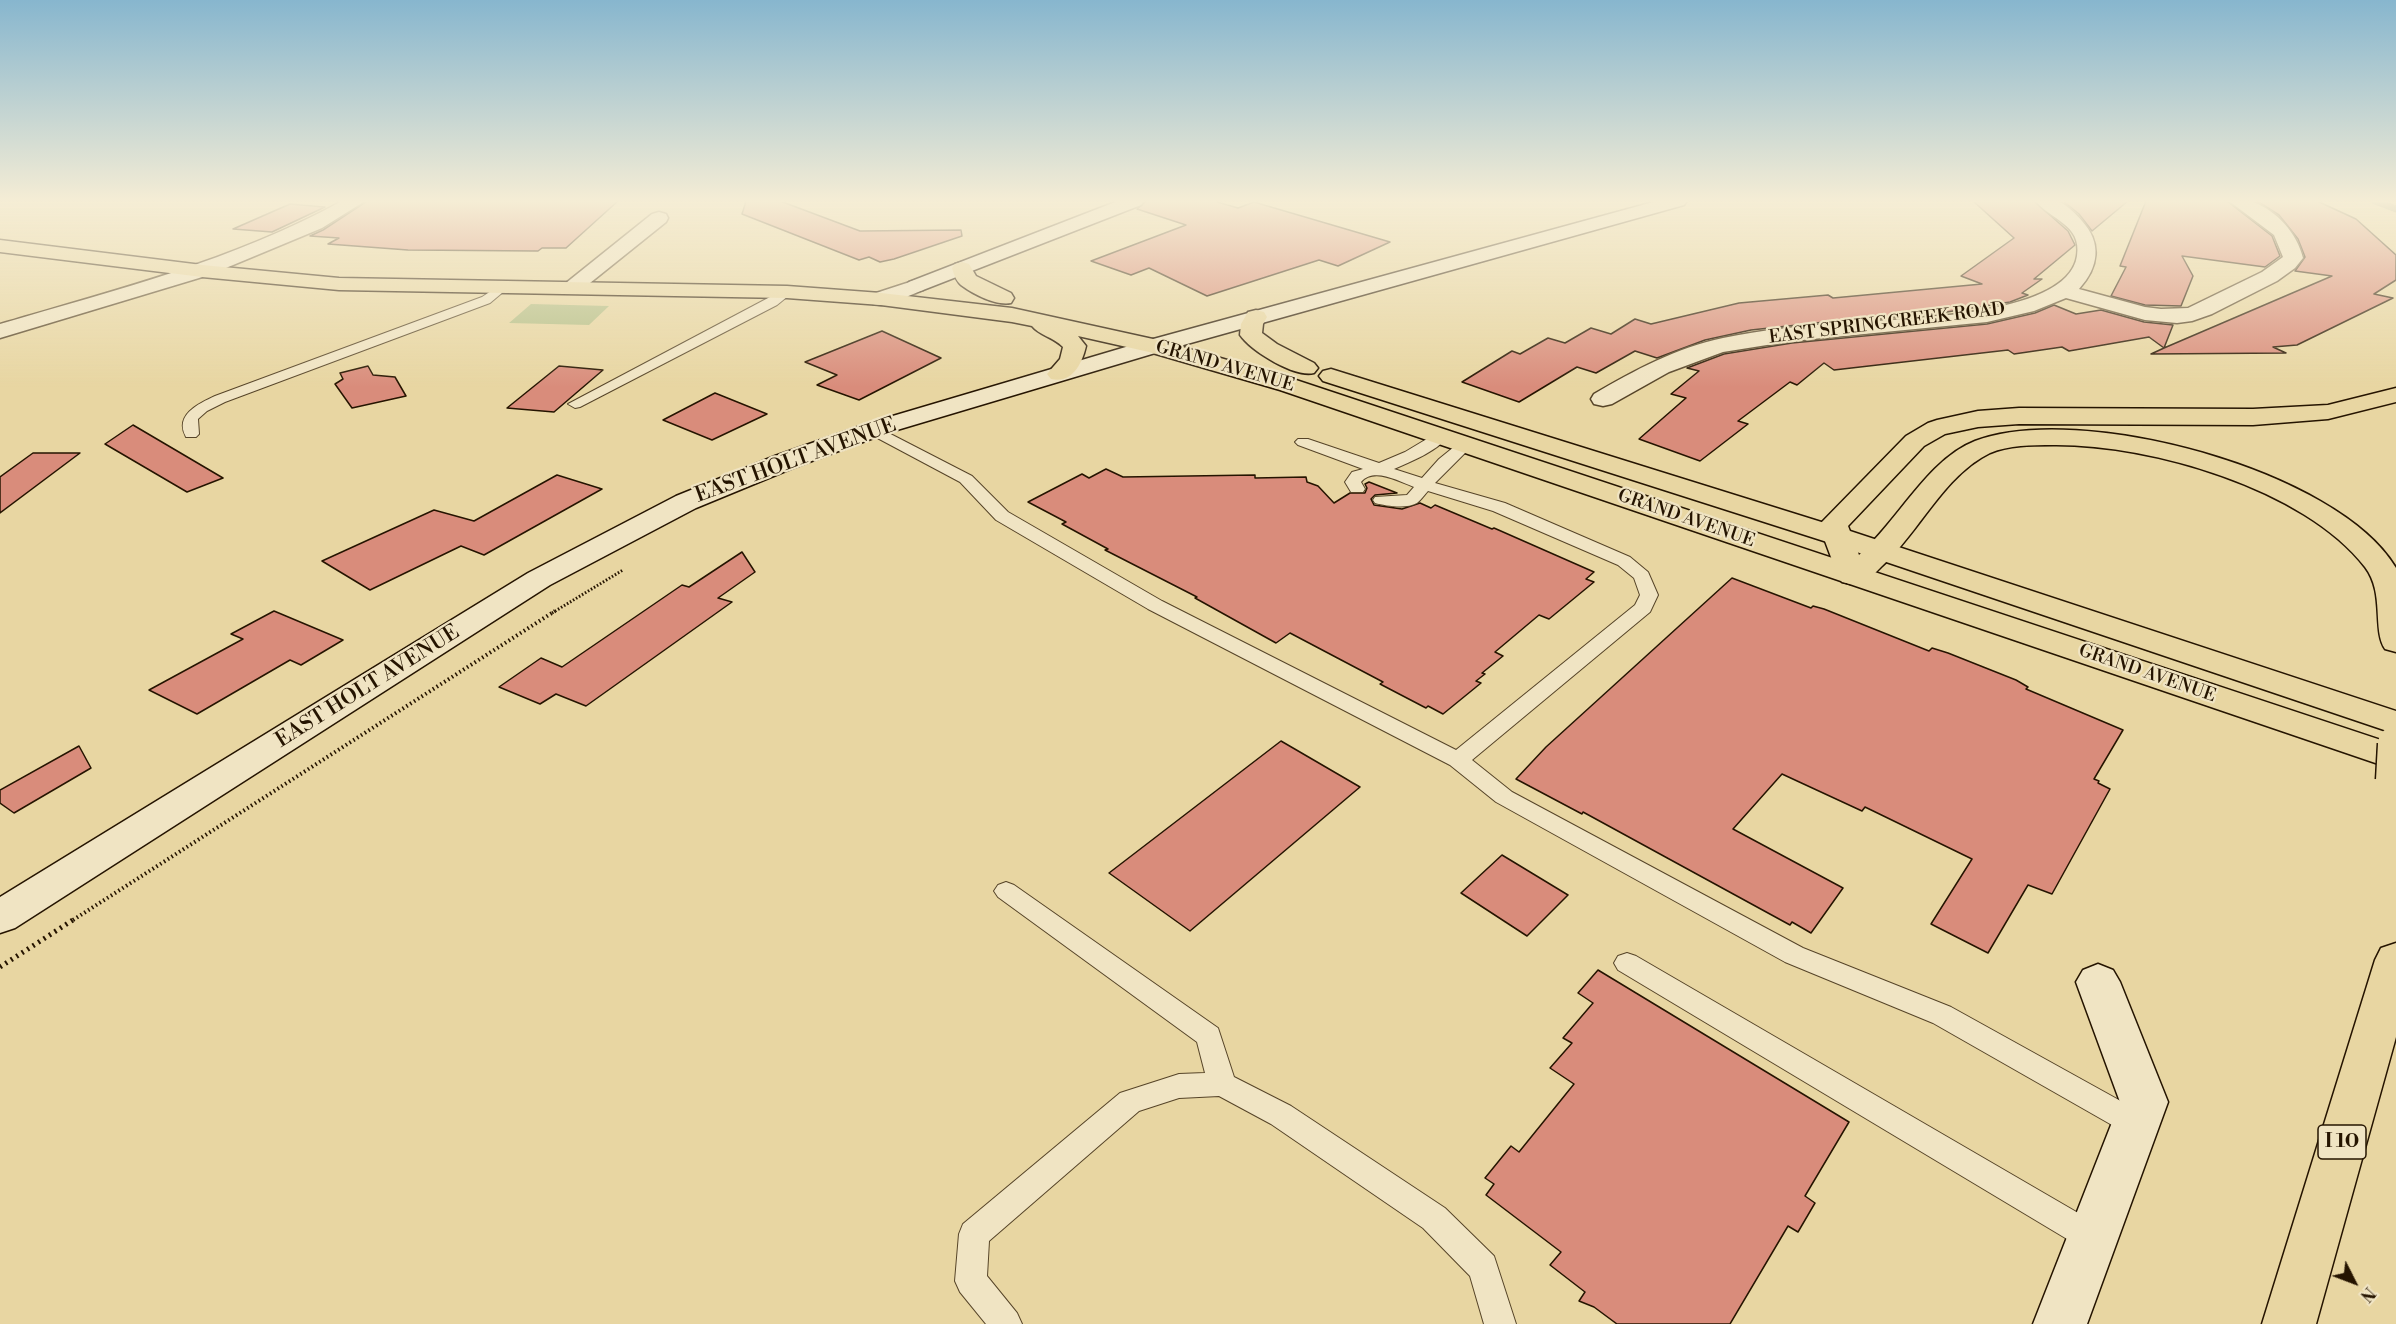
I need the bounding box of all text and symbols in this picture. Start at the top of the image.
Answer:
street label: EAST SPRINGCREEK ROAD [1768,299,2006,349]
street label: GRAND AVENUE [1153,337,1297,397]
street label: EAST HOLT AVENUE [692,413,900,509]
street label: GRAND AVENUE [1615,485,1757,553]
street label: EAST HOLT AVENUE [271,620,465,754]
street label: GRAND AVENUE [2076,640,2218,708]
road number: I 10 [2318,1125,2366,1159]
north arrow [2324,1252,2384,1312]
text: N [2356,1283,2379,1305]

